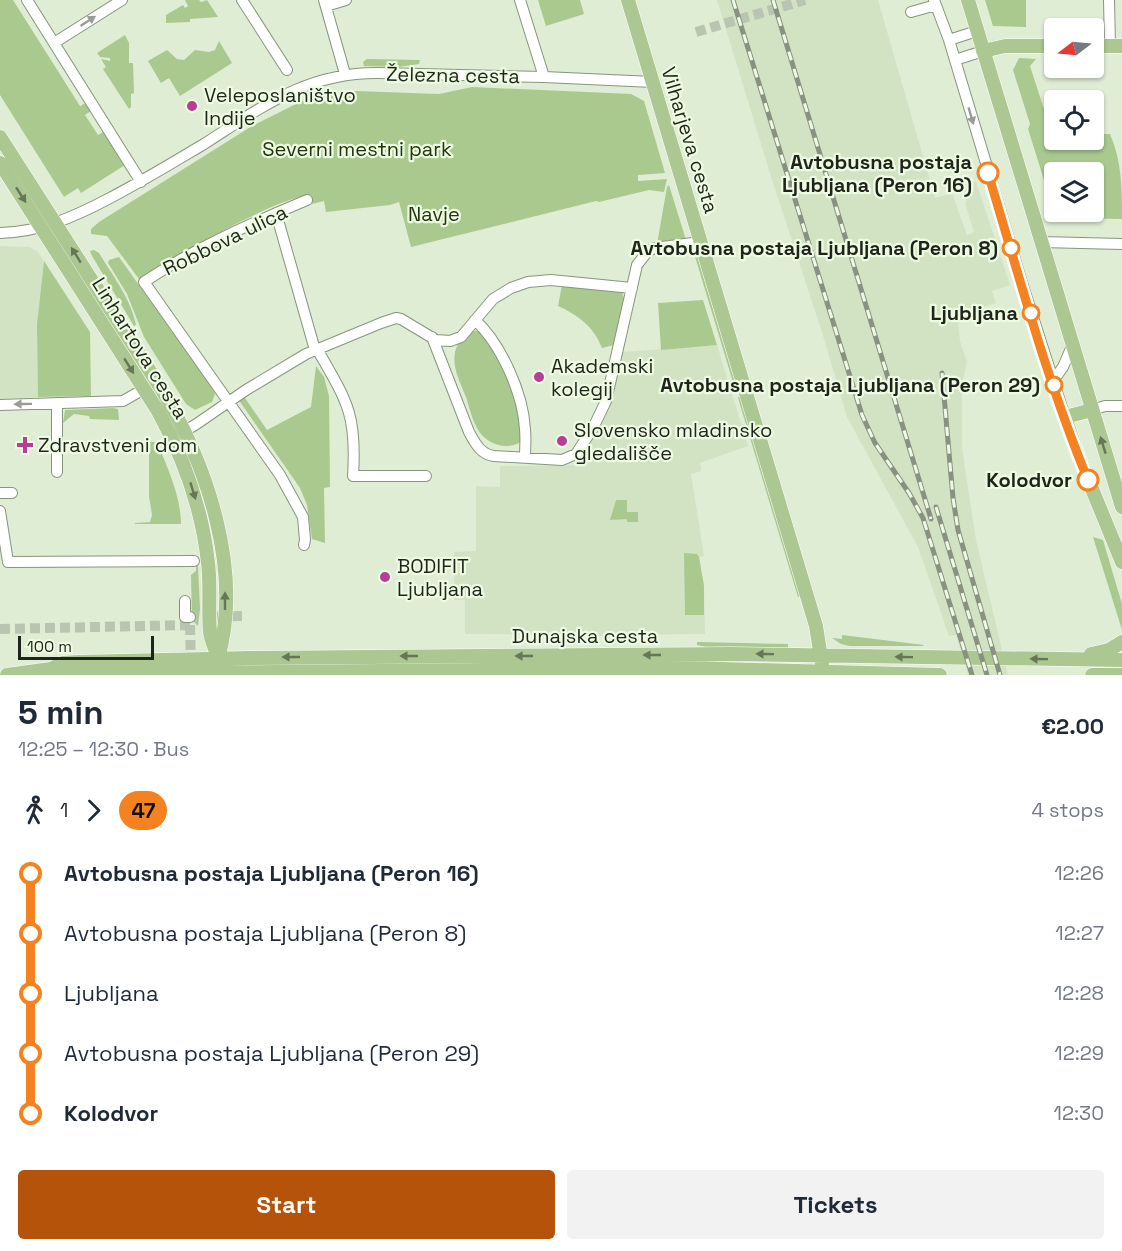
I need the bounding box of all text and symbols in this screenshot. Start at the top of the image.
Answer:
one-way arrow [80,16,96,27]
north arrow [1044,18,1104,78]
map controls [1044,18,1104,222]
street label: Železna cesta [386,61,520,89]
street label: Vilharjeva cesta [655,64,725,216]
place label: Veleposlaništvo Indije [204,82,356,131]
button: locate [1044,90,1104,150]
marker: Veleposlaništvo Indije [185,99,199,113]
one-way arrow [967,107,976,125]
park label: Severni mestni park [262,136,452,162]
place label: Avtobusna postaja Ljubljana (Peron 16) [782,149,972,198]
marker: Avtobusna postaja Ljubljana (Peron 16) [977,162,999,184]
button: layers [1044,162,1104,222]
one-way arrow [15,187,26,203]
street label: Robbova ulica [158,199,292,281]
park label: Navje [408,201,460,227]
place label: Avtobusna postaja Ljubljana (Peron 8) [630,235,998,261]
marker: Avtobusna postaja Ljubljana (Peron 8) [1002,239,1020,257]
one-way arrow [71,247,82,263]
street label: Linhartova cesta [86,272,194,424]
place label: Ljubljana [931,300,1018,326]
marker: Ljubljana [1022,304,1040,322]
place label: Akademski kolegij [551,353,653,402]
one-way arrow [124,358,135,374]
marker: Akademski kolegij [532,370,546,384]
place label: Avtobusna postaja Ljubljana (Peron 29) [660,372,1040,398]
marker: Avtobusna postaja Ljubljana (Peron 29) [1045,376,1063,394]
one-way arrow [13,400,32,409]
place label: Slovensko mladinsko gledališče [574,417,772,466]
place label: Zdravstveni dom [38,432,197,458]
marker: Slovensko mladinsko gledališče [555,434,569,448]
marker: Zdravstveni dom [16,436,34,454]
one-way arrow [1098,436,1107,454]
place label: Kolodvor [986,467,1072,493]
marker: Kolodvor [1077,469,1099,491]
one-way arrow [189,482,198,500]
place label: BODIFIT Ljubljana [397,553,483,602]
marker: BODIFIT Ljubljana [378,570,392,584]
one-way arrow [220,591,230,610]
street label: Dunajska cesta [512,623,658,649]
scale bar [18,633,154,660]
text: 100 m [27,636,72,657]
one-way arrow [642,650,661,660]
one-way arrow [756,650,775,659]
one-way arrow [399,651,418,661]
one-way arrow [514,651,533,661]
one-way arrow [281,652,300,662]
one-way arrow [895,652,914,661]
one-way arrow [1030,654,1049,663]
text: 5 min [18,692,103,734]
text: €2.00 [1041,712,1104,740]
text: 12:25 – 12:30 · Bus [18,736,189,762]
icon: walk [18,794,51,827]
icon: forward [77,794,110,827]
text: 1 [60,797,68,823]
text: 47 [131,797,155,824]
text: 4 stops [1031,797,1104,823]
text: Avtobusna postaja Ljubljana (Peron 16) [64,859,479,887]
text: 12:26 [1054,860,1104,886]
text: Avtobusna postaja Ljubljana (Peron 8) [64,919,466,947]
text: 12:27 [1055,920,1104,946]
text: Ljubljana [64,979,159,1007]
text: 12:28 [1054,980,1104,1006]
text: Avtobusna postaja Ljubljana (Peron 29) [64,1039,479,1067]
text: 12:29 [1054,1040,1104,1066]
text: Kolodvor [64,1099,158,1127]
text: 12:30 [1054,1100,1104,1126]
button: Start [18,1170,555,1239]
button: Tickets [567,1170,1104,1239]

